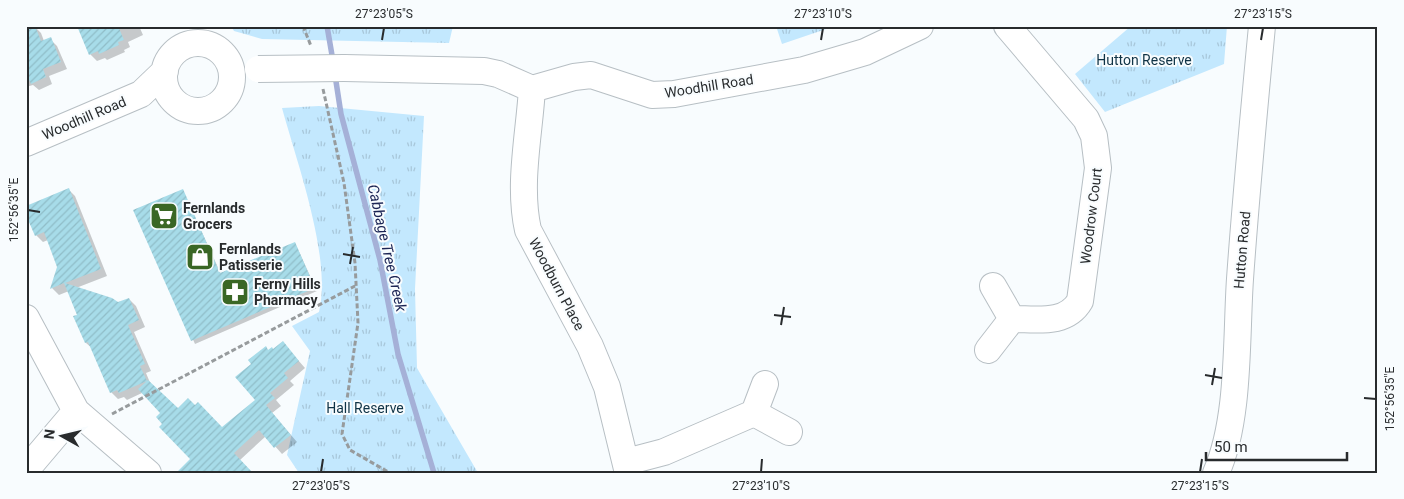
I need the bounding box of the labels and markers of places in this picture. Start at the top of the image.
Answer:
place label: Fernlands Grocers [183,200,245,232]
supermarket icon: Fernlands Grocers [149,201,179,231]
place label: Fernlands Patisserie [219,241,283,273]
shop icon: Fernlands Patisserie [185,242,215,272]
place label: Ferny Hills Pharmacy [254,276,321,308]
pharmacy icon: Ferny Hills Pharmacy [220,277,250,307]

